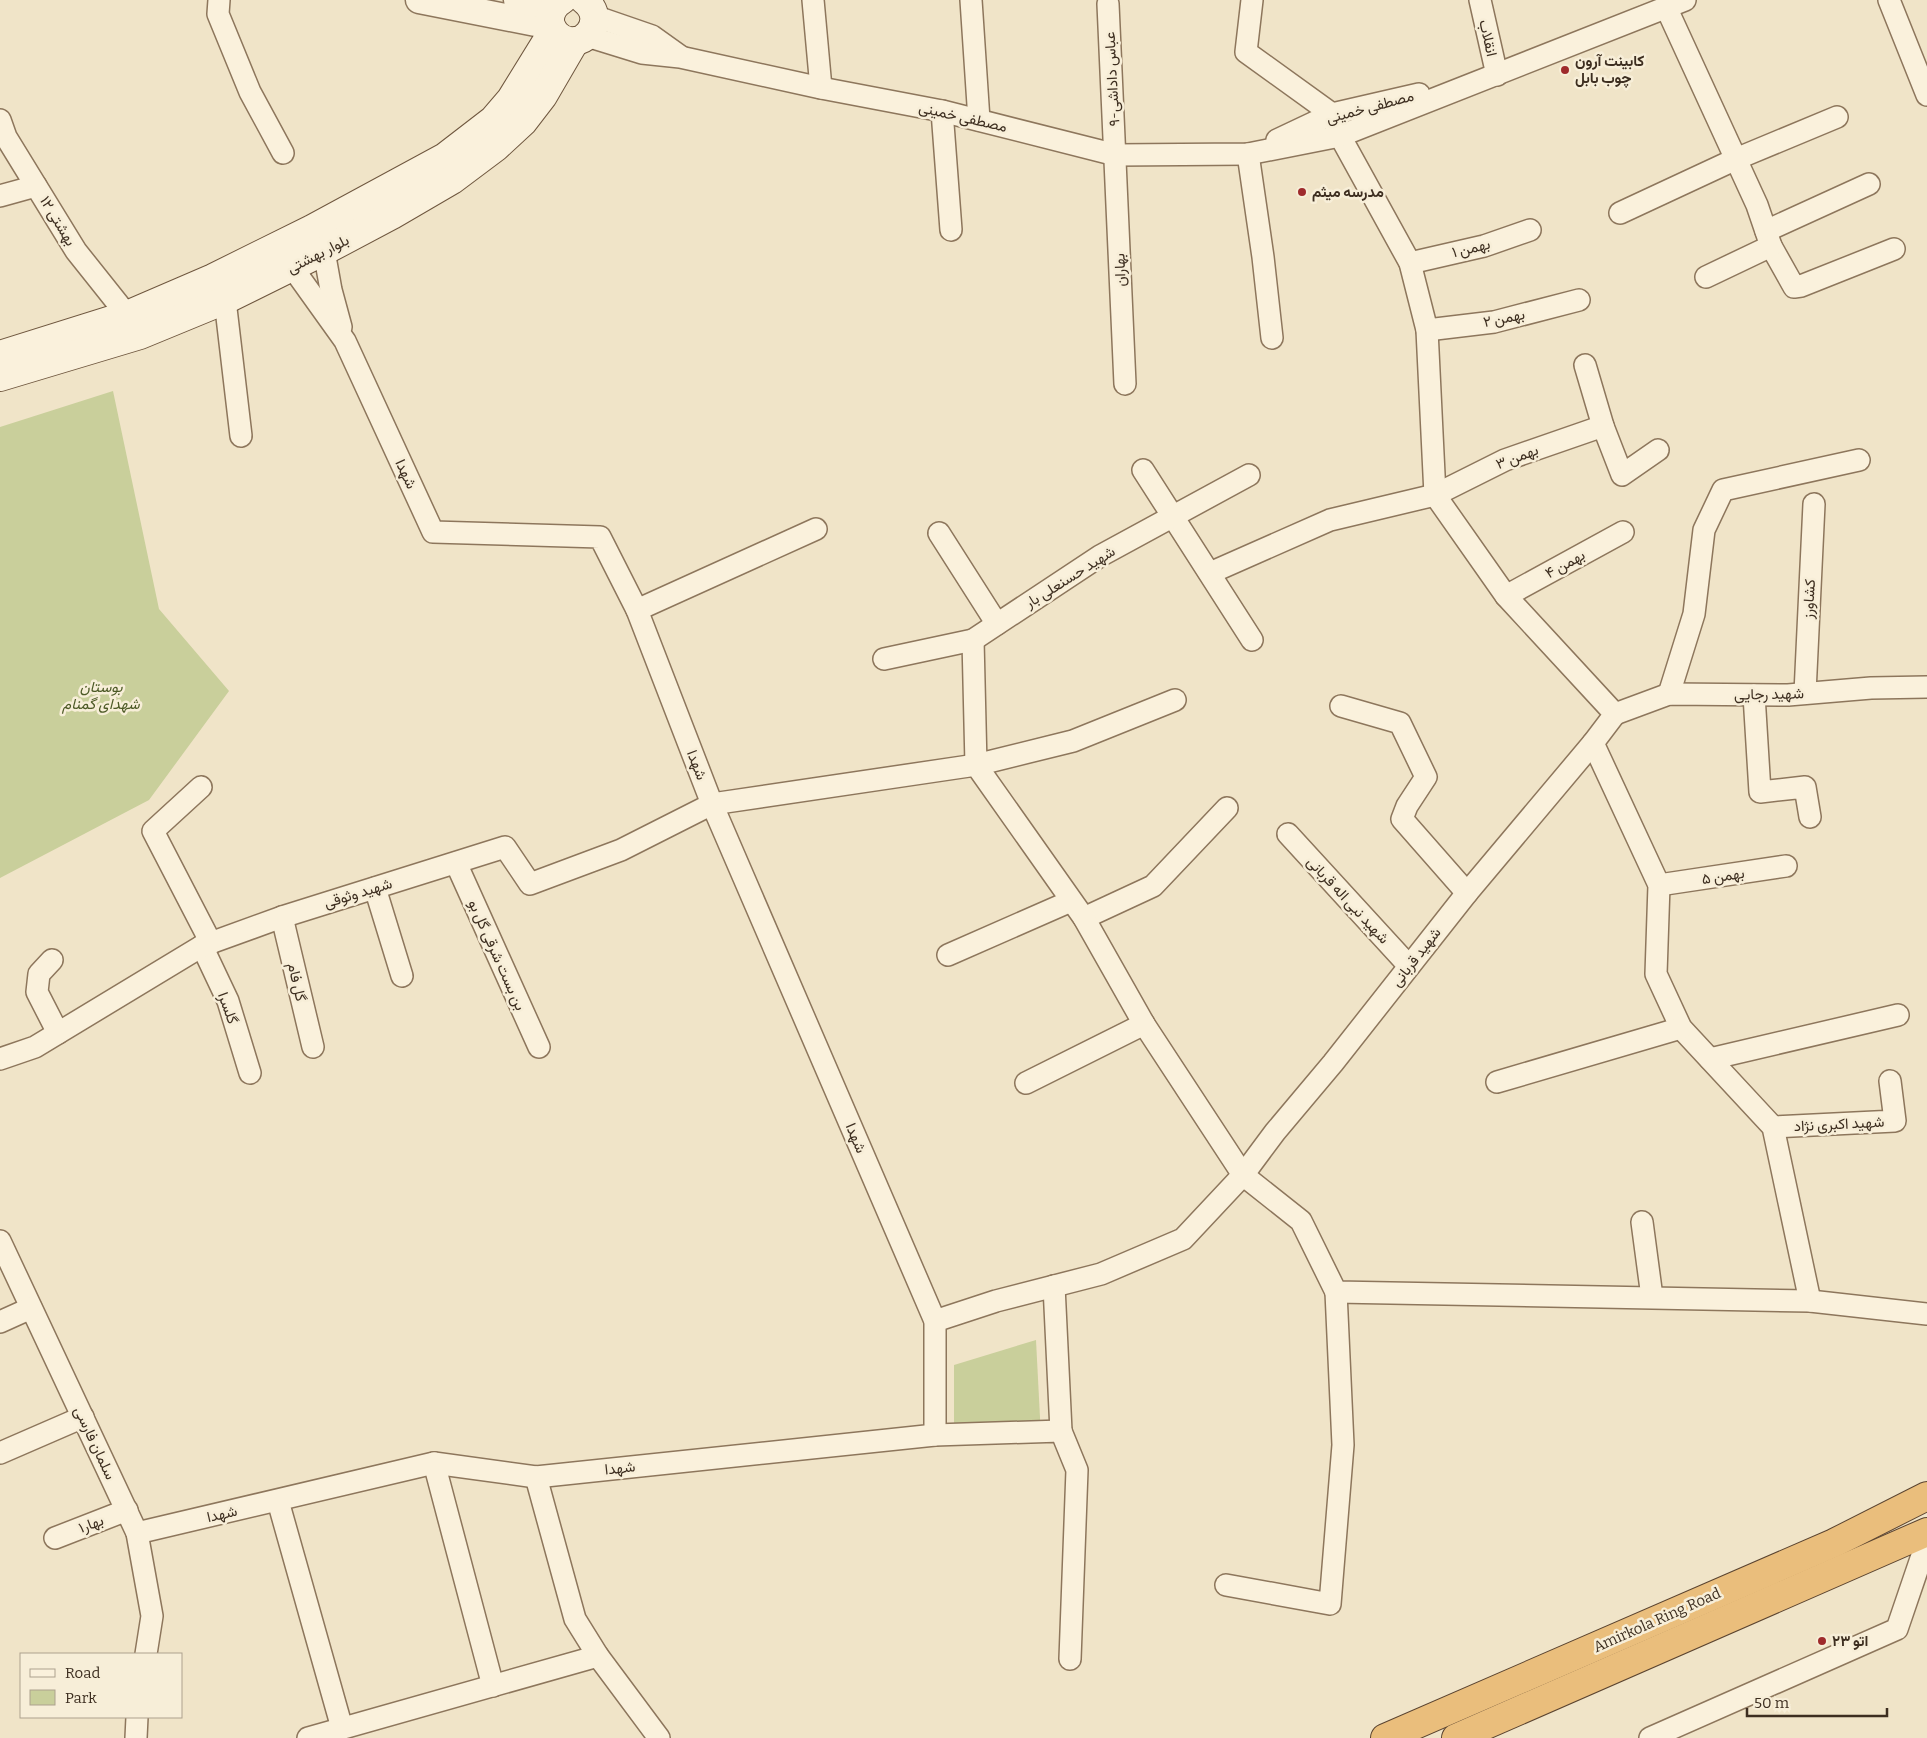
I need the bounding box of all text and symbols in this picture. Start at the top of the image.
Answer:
street label: انقلاب [1475,18,1501,58]
street label: عباس داداشی-۹ [1101,31,1124,127]
place label: کابینت آرون چوب بابل [1575,52,1644,88]
marker: کابینت آرون چوب بابل [1559,64,1571,76]
street label: مصطفی خمینی [1324,87,1416,128]
street label: مصطفی خمینی [917,98,1009,137]
place label: مدرسه میثم [1312,183,1384,202]
marker: مدرسه میثم [1296,186,1308,198]
street label: بهشتی ۱۲ [35,193,80,250]
street label: بلوار بهشتی [284,231,352,278]
street label: بهمن ۱ [1450,235,1492,262]
street label: بهاران [1110,253,1130,287]
street label: بهمن ۲ [1482,305,1527,332]
street label: بهمن ۳ [1493,441,1541,474]
street label: شهدا [391,456,421,492]
street label: شهید حسنعلی بار [1021,542,1119,613]
street label: بهمن ۴ [1542,546,1589,583]
street label: کشاورز [1799,578,1819,620]
park label: بوستان شهدای گمنام [61,678,141,714]
street label: شهید رجایی [1734,684,1804,705]
street label: شهدا [683,747,711,783]
street label: شهید نبی اله قربانی [1302,853,1393,948]
street label: بهمن ۵ [1700,864,1746,889]
street label: شهید وثوقی [322,874,395,913]
street label: بن بست شرقی گل بو [464,897,529,1014]
street label: شهید قربانی [1387,924,1446,991]
street label: گل فام [283,961,310,1004]
street label: گلسرا [214,990,242,1027]
street label: شهید اکبری نژاد [1793,1113,1885,1136]
street label: شهدا [842,1120,870,1156]
street label: سلمان فارسی [69,1404,120,1483]
street label: شهدا [604,1457,636,1479]
street label: شهدا [205,1502,239,1526]
street label: بهار۱ [76,1511,106,1537]
street label: Amirkola Ring Road [1590,1584,1724,1656]
place label: اتو ۲۳ [1832,1632,1868,1650]
marker: اتو ۲۳ [1816,1635,1828,1647]
legend [20,1653,182,1718]
text: Road [65,1664,100,1682]
scale bar [1747,1686,1887,1718]
text: Park [65,1689,97,1707]
text: 50 m [1754,1694,1790,1712]

